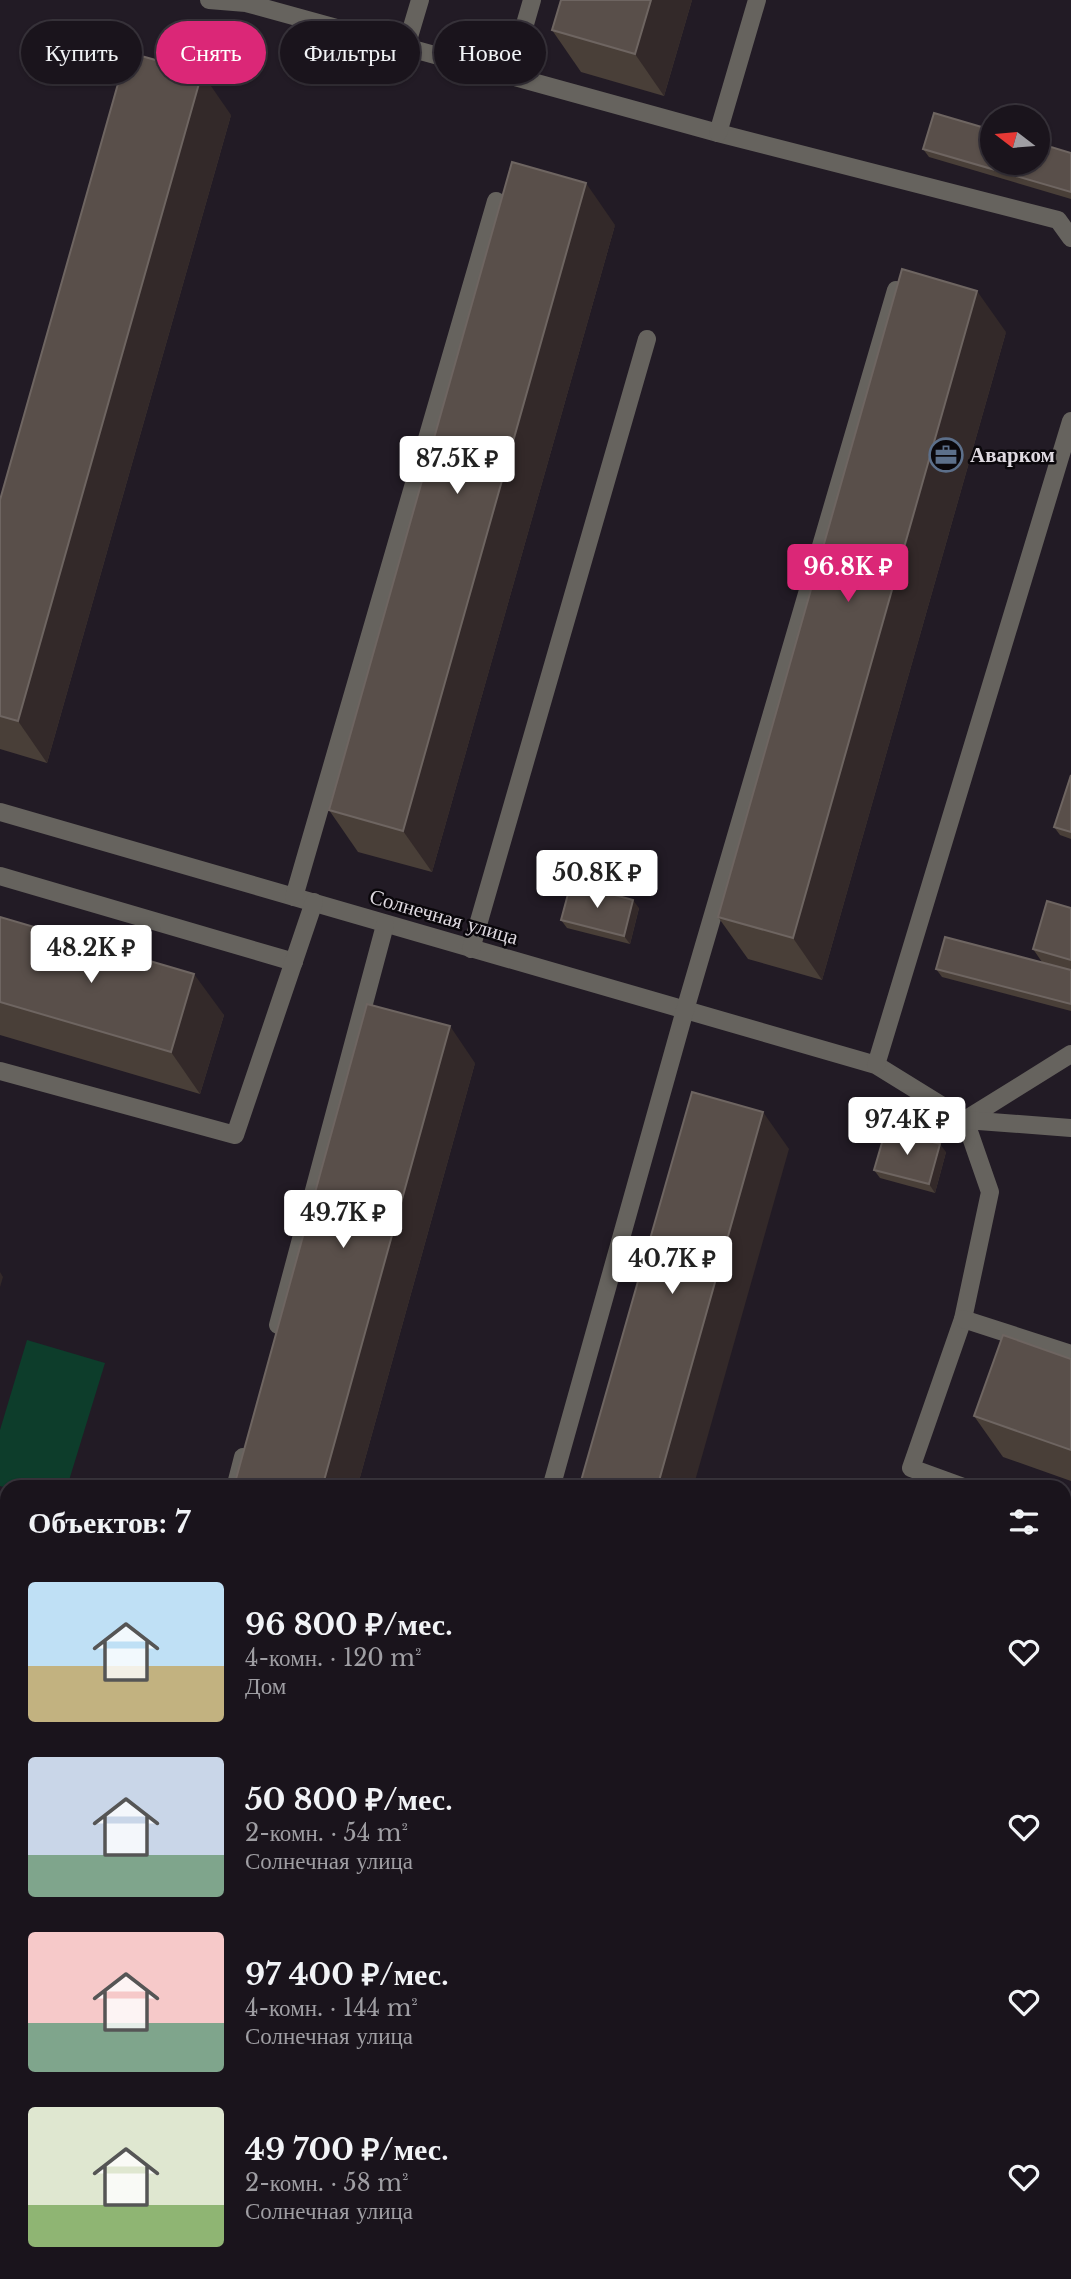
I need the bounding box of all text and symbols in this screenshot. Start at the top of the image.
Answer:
chip: Купить [21,21,142,84]
chip: Снять [156,21,266,84]
chip: Фильтры [280,21,420,84]
chip: Новое [434,21,546,84]
north arrow [980,105,1050,175]
map controls [980,105,1050,175]
pin: 87.5K ₽ [392,436,522,496]
office icon: Аварком [927,436,965,474]
place label: Аварком [970,442,1055,468]
text: 87.5K ₽ [416,445,498,473]
pin: 96.8K ₽ [783,544,913,604]
text: 96.8K ₽ [803,553,893,581]
pin: 50.8K ₽ [532,850,662,910]
text: 50.8K ₽ [552,859,642,887]
street label: Солнечная улица [367,883,522,951]
pin: 48.2K ₽ [26,926,156,985]
text: 48.2K ₽ [47,934,135,962]
pin: 97.4K ₽ [842,1098,972,1157]
text: 97.4K ₽ [864,1106,950,1134]
pin: 49.7K ₽ [278,1190,408,1250]
text: 49.7K ₽ [300,1199,386,1227]
pin: 40.7K ₽ [607,1236,737,1296]
text: 40.7K ₽ [628,1245,716,1273]
icon: filters [1005,1503,1043,1541]
text: Объектов: 7 [28,1504,190,1541]
text: 96 800 ₽/мес. [245,1606,453,1643]
icon: home [84,1610,168,1694]
icon: heart [1005,1633,1043,1671]
text: 4-комн. · 120 m² [245,1644,422,1672]
text: Дом [245,1672,286,1700]
text: 50 800 ₽/мес. [245,1781,453,1818]
icon: home [84,1785,168,1869]
icon: heart [1005,1808,1043,1846]
text: 2-комн. · 54 m² [245,1819,408,1847]
text: Солнечная улица [245,1847,413,1875]
text: 97 400 ₽/мес. [245,1956,449,1993]
icon: home [84,1960,168,2044]
icon: heart [1005,1983,1043,2021]
text: 4-комн. · 144 m² [245,1994,418,2022]
text: Солнечная улица [245,2022,413,2050]
text: 49 700 ₽/мес. [245,2131,449,2168]
icon: home [84,2135,168,2219]
icon: heart [1005,2158,1043,2196]
text: 2-комн. · 58 m² [245,2169,408,2197]
text: Солнечная улица [245,2197,413,2225]

